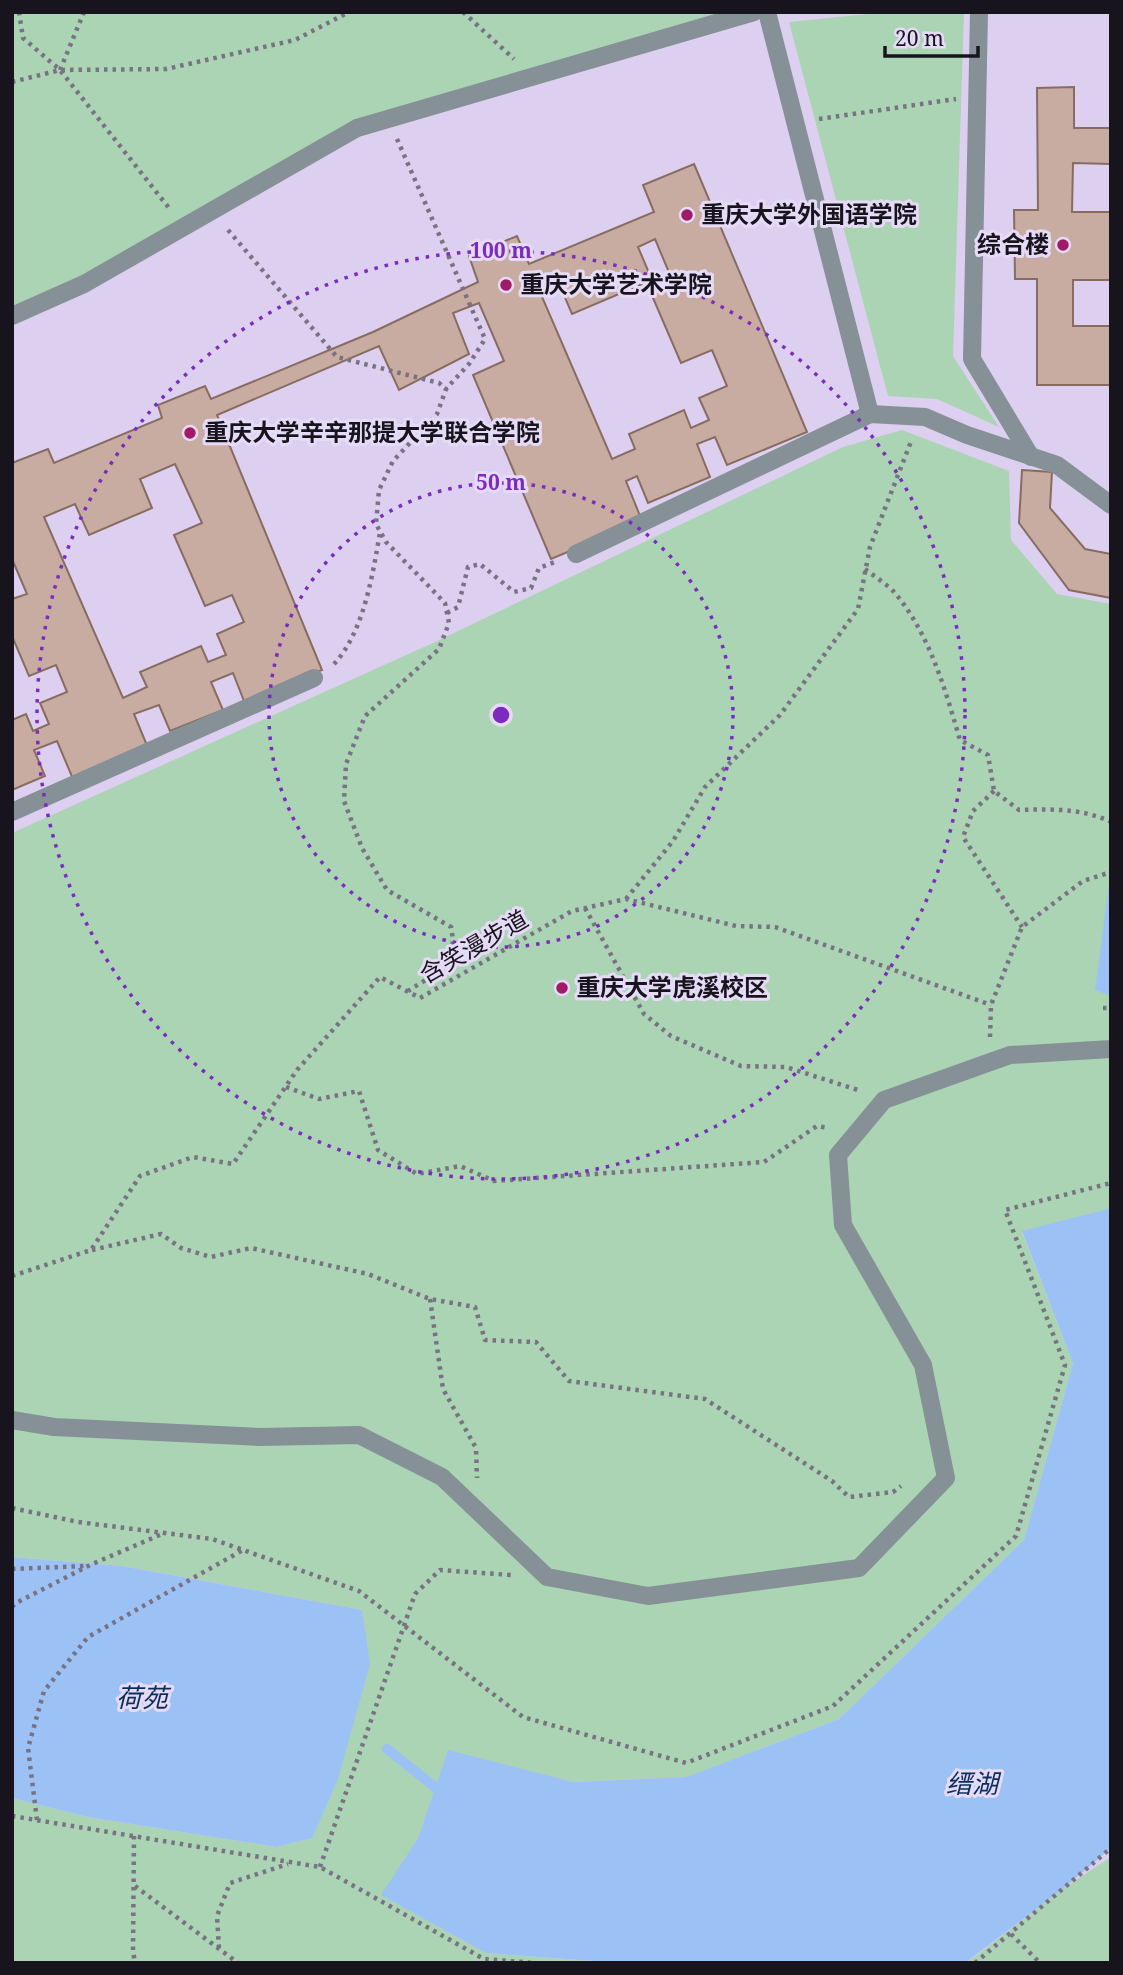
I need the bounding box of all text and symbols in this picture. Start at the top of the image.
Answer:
scale bar [885,14,978,58]
text: 20 m [895,24,944,52]
place label: 重庆大学外国语学院 [701,197,917,230]
marker: 重庆大学外国语学院 [679,207,695,223]
place label: 综合楼 [977,227,1049,260]
text: 100 m [470,236,532,264]
marker: 综合楼 [1055,237,1071,253]
place label: 重庆大学艺术学院 [520,267,712,300]
marker: 重庆大学艺术学院 [498,277,514,293]
place label: 重庆大学辛辛那提大学联合学院 [204,415,540,448]
marker: 重庆大学辛辛那提大学联合学院 [182,425,198,441]
text: 50 m [476,468,526,496]
centre of rings [489,703,513,727]
street label: 含笑漫步道 [413,901,533,990]
place label: 重庆大学虎溪校区 [576,970,768,1003]
marker: 重庆大学虎溪校区 [554,980,570,996]
water label: 荷苑 [116,1679,172,1715]
water label: 缙湖 [946,1765,1002,1801]

